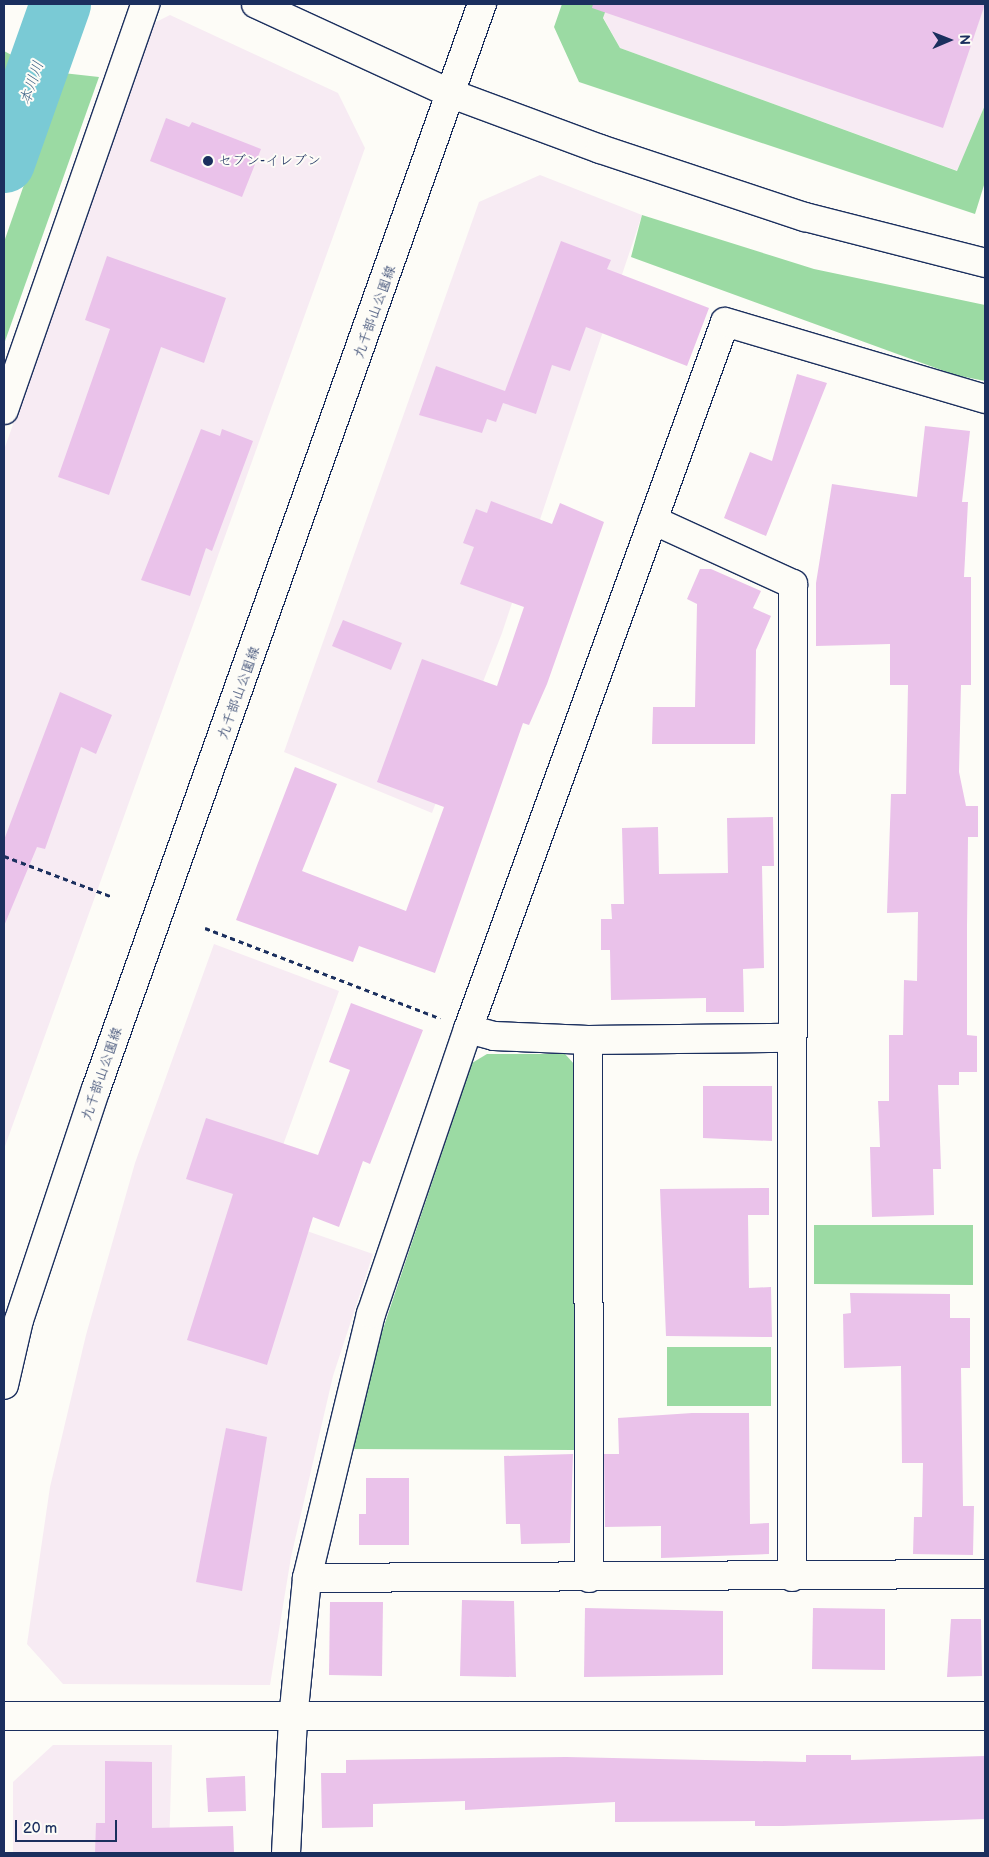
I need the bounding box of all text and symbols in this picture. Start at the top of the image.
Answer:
north arrow [924,15,974,65]
text: N [956,34,973,45]
water label: 本川川 [16,59,48,107]
place label: セブン-イレブン [218,153,321,169]
marker: セブン-イレブン [202,155,214,167]
street label: 九千部山公園線 [350,263,400,361]
street label: 九千部山公園線 [214,644,264,742]
street label: 九千部山公園線 [78,1025,126,1123]
scale bar [18,1810,120,1842]
text: 20 m [23,1819,57,1838]

